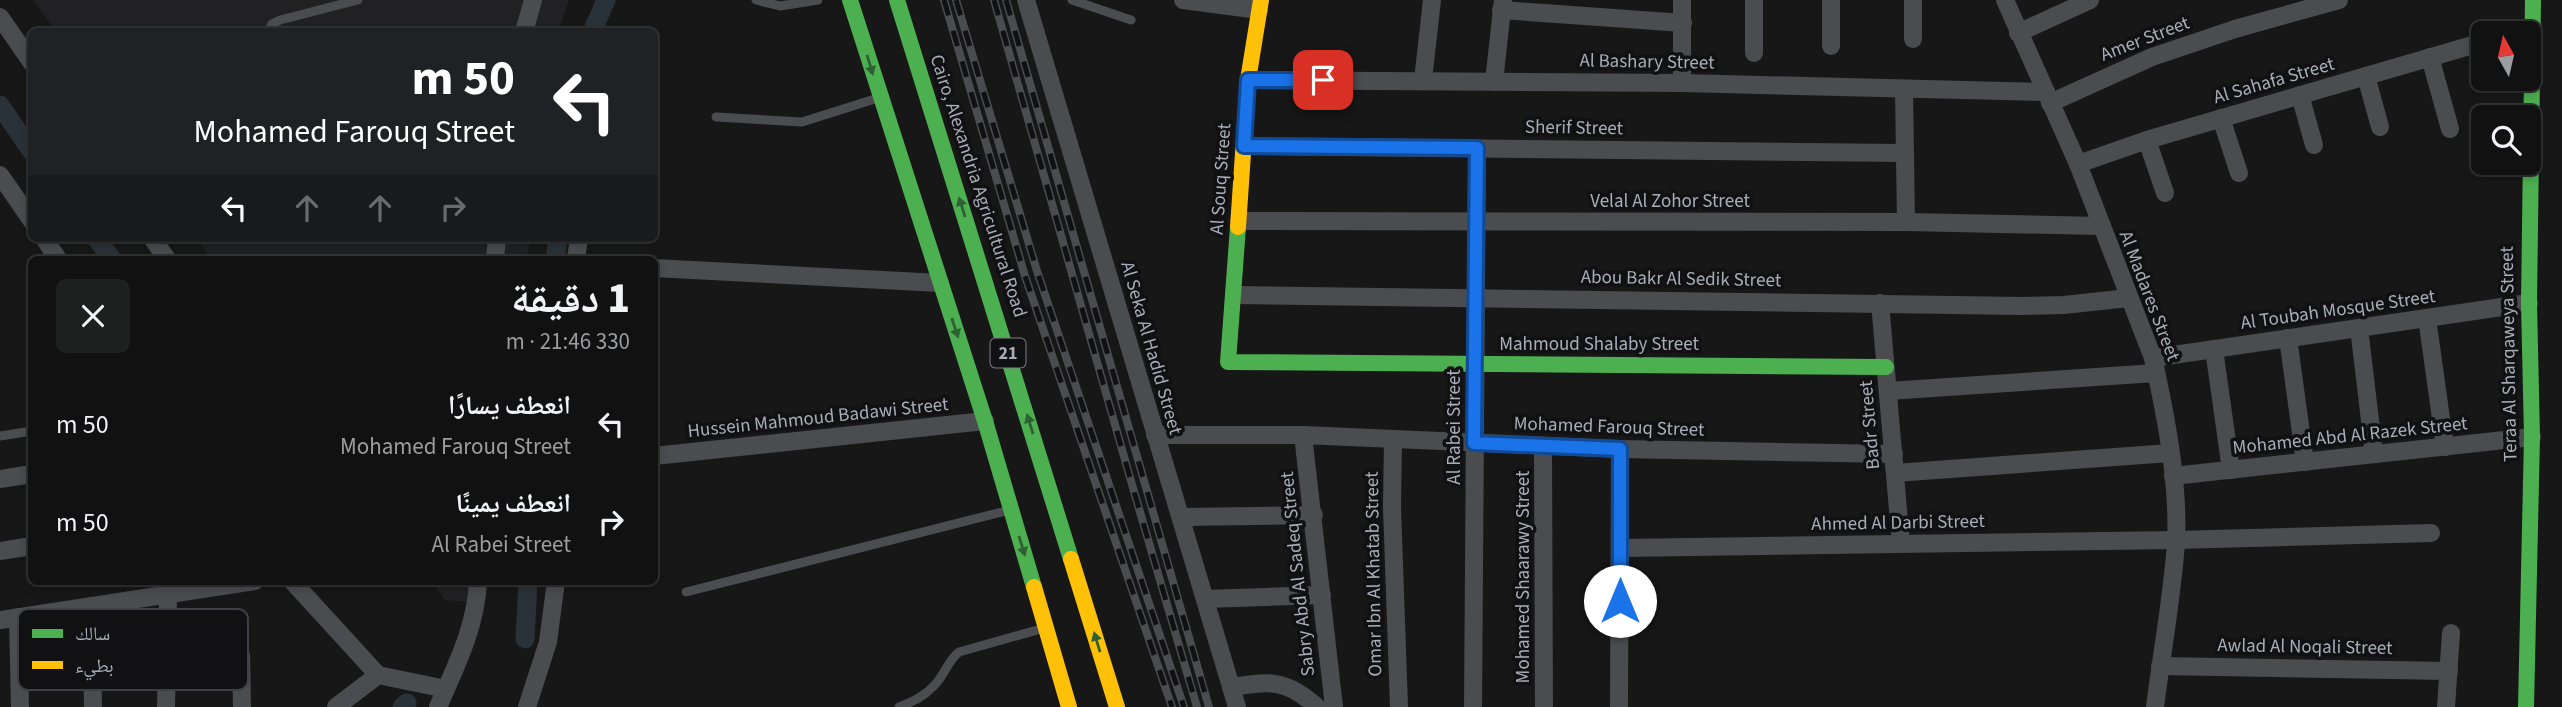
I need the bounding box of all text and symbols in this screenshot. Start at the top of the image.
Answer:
street label: Amer Street [2097,9,2194,68]
north arrow [2471,21,2541,91]
map controls [2471,21,2541,175]
text: 50 m [411,44,515,114]
street label: Al Bashary Street [1579,47,1715,77]
pin [1293,50,1353,110]
street label: Cairo, Alexandria Agricultural Road [923,51,1033,321]
street label: Al Sahafa Street [2210,51,2338,111]
one-way arrow [866,55,876,76]
icon: left [539,56,630,147]
icon: arrive [1304,61,1342,99]
button: search [2471,105,2541,175]
text: Mohamed Farouq Street [194,109,515,155]
street label: Sherif Street [1525,114,1624,142]
street label: Al Souq Street [1204,122,1238,236]
street label: Velal Al Zohor Street [1590,188,1750,215]
icon: left [215,189,253,227]
icon: ahead [288,189,326,227]
icon: ahead [361,189,399,227]
icon: right [434,189,472,227]
one-way arrow [957,196,967,217]
street label: Al Madares Street [2112,227,2186,366]
street label: Teraa Al Sharqaweya Street [2494,245,2524,462]
street label: Al Seka Al Hadid Street [1113,258,1189,438]
street label: Abou Bakr Al Sedik Street [1581,264,1782,294]
text: 1 دقيقة [511,269,630,329]
button: close [56,279,130,353]
street label: Al Toubah Mosque Street [2239,283,2438,337]
one-way arrow [950,318,961,339]
text: 330 m · 21:46 [506,325,630,358]
street label: Mahmoud Shalaby Street [1499,331,1699,358]
road number: 21 [990,338,1026,368]
street label: Al Rabei Street [1441,369,1468,485]
street label: Badr Street [1853,379,1887,471]
text: انعطف يسارًا [448,387,571,424]
street label: Hussein Mahmoud Badawi Street [686,391,950,445]
icon: left [592,405,630,443]
text: 50 m [56,406,109,443]
street label: Mohamed Farouq Street [1513,410,1705,444]
street label: Mohamed Abd Al Razek Street [2231,410,2469,462]
one-way arrow [1025,413,1035,434]
text: Mohamed Farouq Street [340,430,571,463]
street label: Sabry Abd Al Sadeq Street [1274,470,1322,678]
street label: Mohamed Shaarawy Street [1510,470,1537,683]
street label: Omar Ibn Al Khatab Street [1359,471,1389,677]
text: انعطف يمينًا [456,485,571,522]
icon: right [592,503,630,541]
text: 50 m [56,504,109,541]
street label: Ahmed Al Darbi Street [1811,508,1986,538]
text: Al Rabei Street [431,528,571,561]
one-way arrow [1017,536,1027,557]
position arrow [1583,564,1657,638]
legend [18,609,248,690]
text: سالك [75,621,110,648]
one-way arrow [1091,631,1101,652]
street label: Awlad Al Noqali Street [2217,632,2393,662]
text: بطيء [75,653,114,681]

